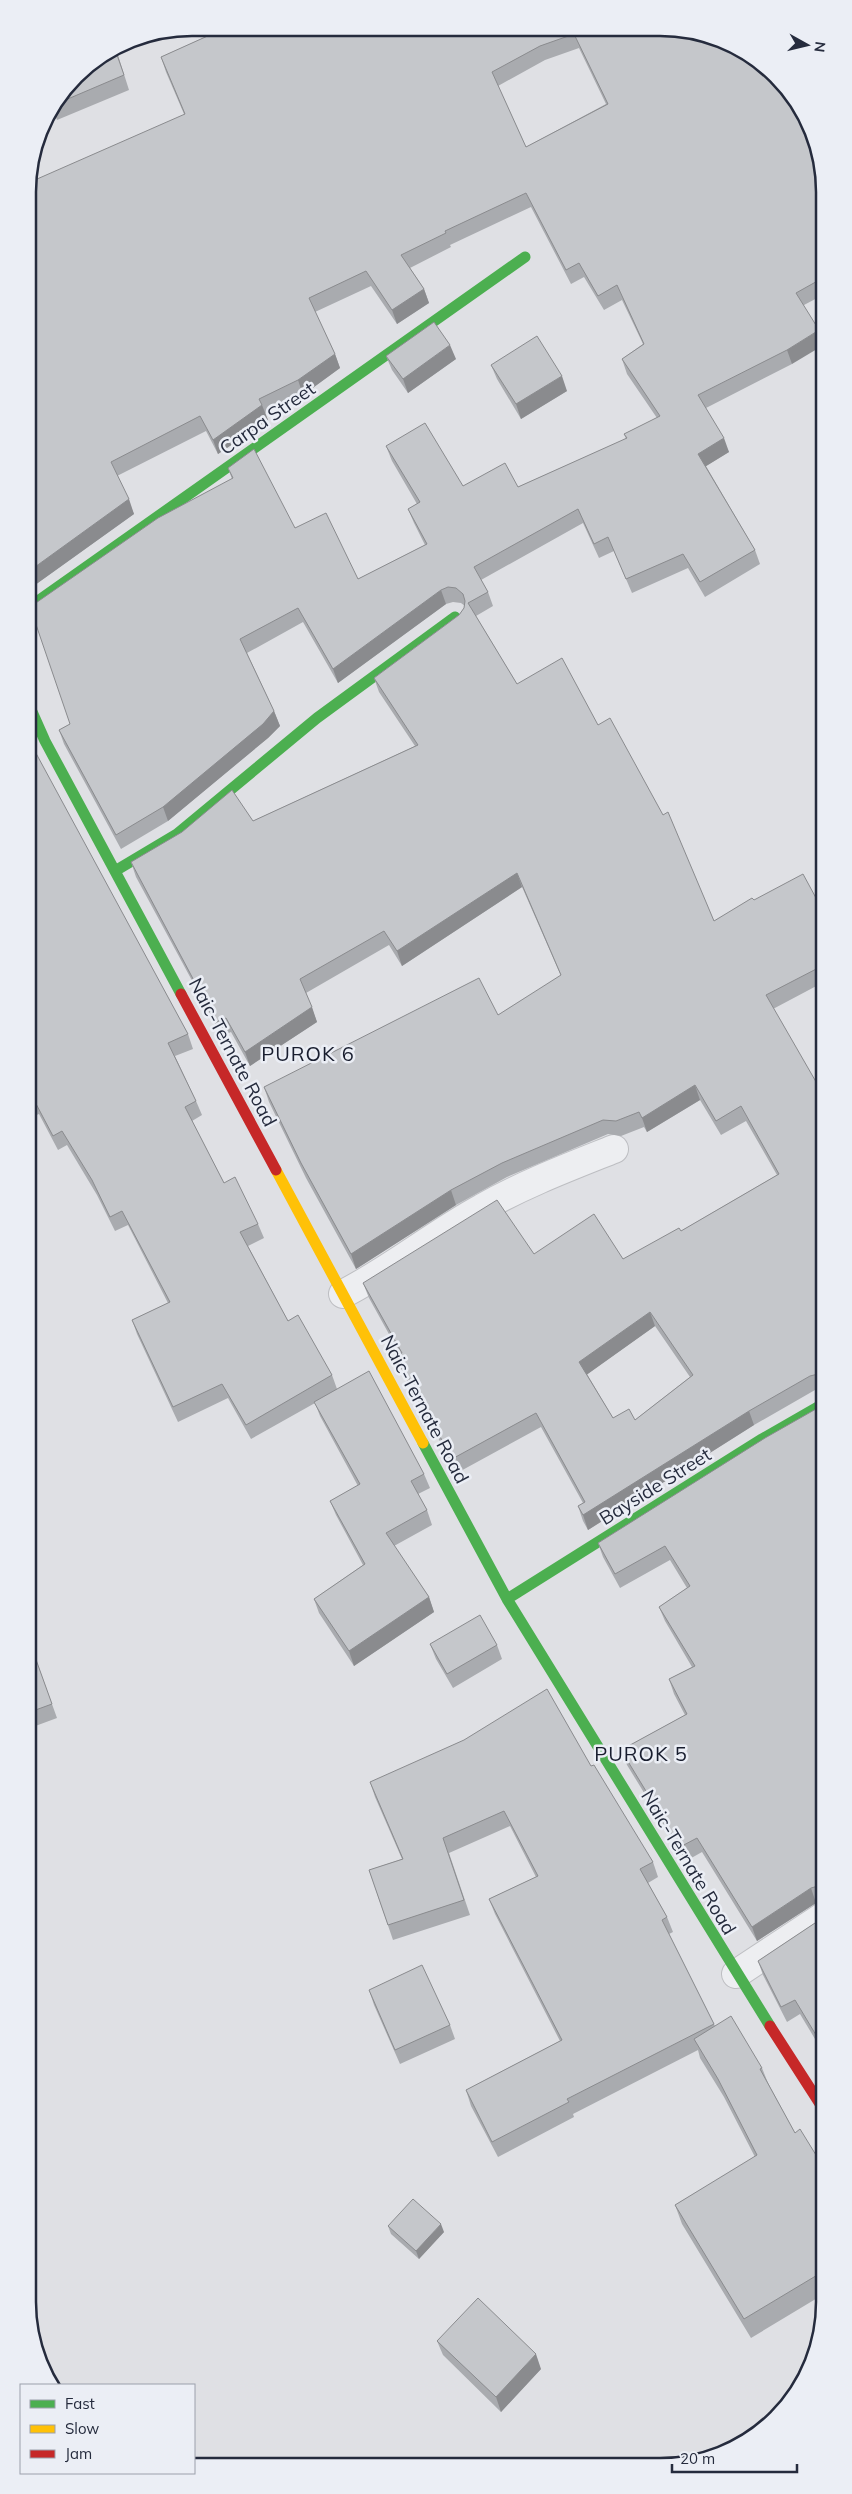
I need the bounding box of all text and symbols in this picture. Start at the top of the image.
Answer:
north arrow [782,20,832,70]
text: N [810,40,830,53]
street label: Carpa Street [215,376,320,460]
street label: Naic-Ternate Road [184,974,282,1130]
district label: PUROK 6 [261,1041,355,1066]
street label: Naic-Ternate Road [376,1331,474,1487]
street label: Bayside Street [595,1442,716,1530]
district label: PUROK 5 [594,1741,688,1766]
street label: Naic-Ternate Road [636,1785,742,1939]
legend [20,2384,195,2474]
text: Fast [65,2394,95,2413]
text: Slow [65,2419,99,2438]
scale bar [672,2442,797,2474]
text: Jam [65,2444,92,2463]
text: 20 m [680,2449,715,2468]

